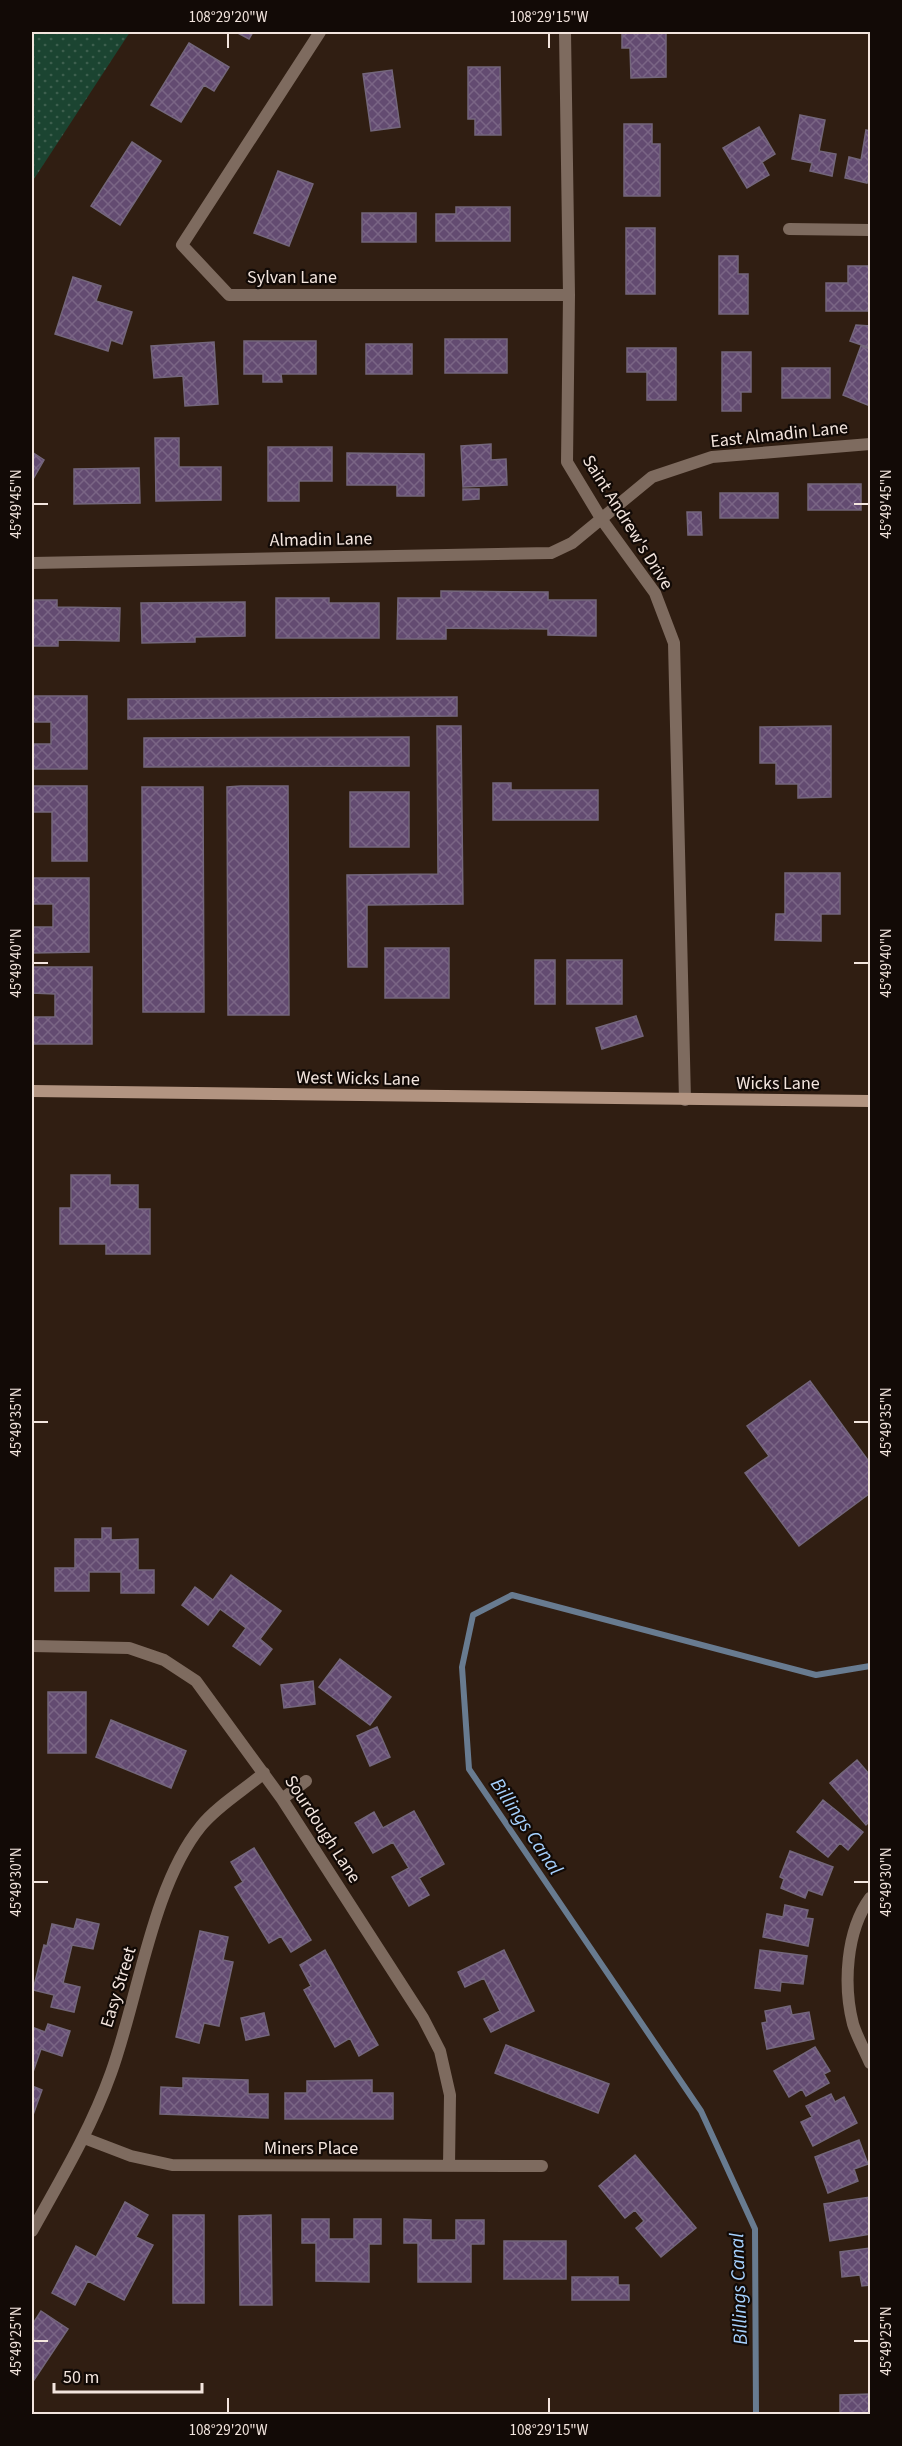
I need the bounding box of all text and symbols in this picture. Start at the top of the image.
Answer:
text: 108°29'20"W [188,7,268,28]
text: 108°29'15"W [509,7,589,28]
street label: Sylvan Lane [247,265,337,290]
street label: East Almadin Lane [709,415,849,454]
street label: Saint Andrew's Drive [576,450,679,594]
text: 45°49'45"N [6,469,27,539]
text: 45°49'45"N [876,469,897,539]
street label: Almadin Lane [269,526,373,553]
text: 45°49'40"N [6,928,27,998]
text: 45°49'40"N [876,928,897,998]
street label: West Wicks Lane [296,1065,420,1092]
street label: Wicks Lane [736,1071,820,1096]
text: 45°49'35"N [6,1387,27,1457]
text: 45°49'35"N [876,1387,897,1457]
street label: Sourdough Lane [278,1771,367,1888]
water label: Billings Canal [483,1772,569,1881]
text: 45°49'30"N [6,1847,27,1917]
text: 45°49'30"N [876,1847,897,1917]
street label: Easy Street [94,1944,143,2031]
street label: Miners Place [264,2136,358,2161]
water label: Billings Canal [723,2233,755,2345]
text: 45°49'25"N [6,2306,27,2376]
text: 45°49'25"N [876,2306,897,2376]
scale bar [54,2356,202,2394]
text: 50 m [63,2365,99,2390]
text: 108°29'20"W [188,2420,268,2441]
text: 108°29'15"W [509,2420,589,2441]

